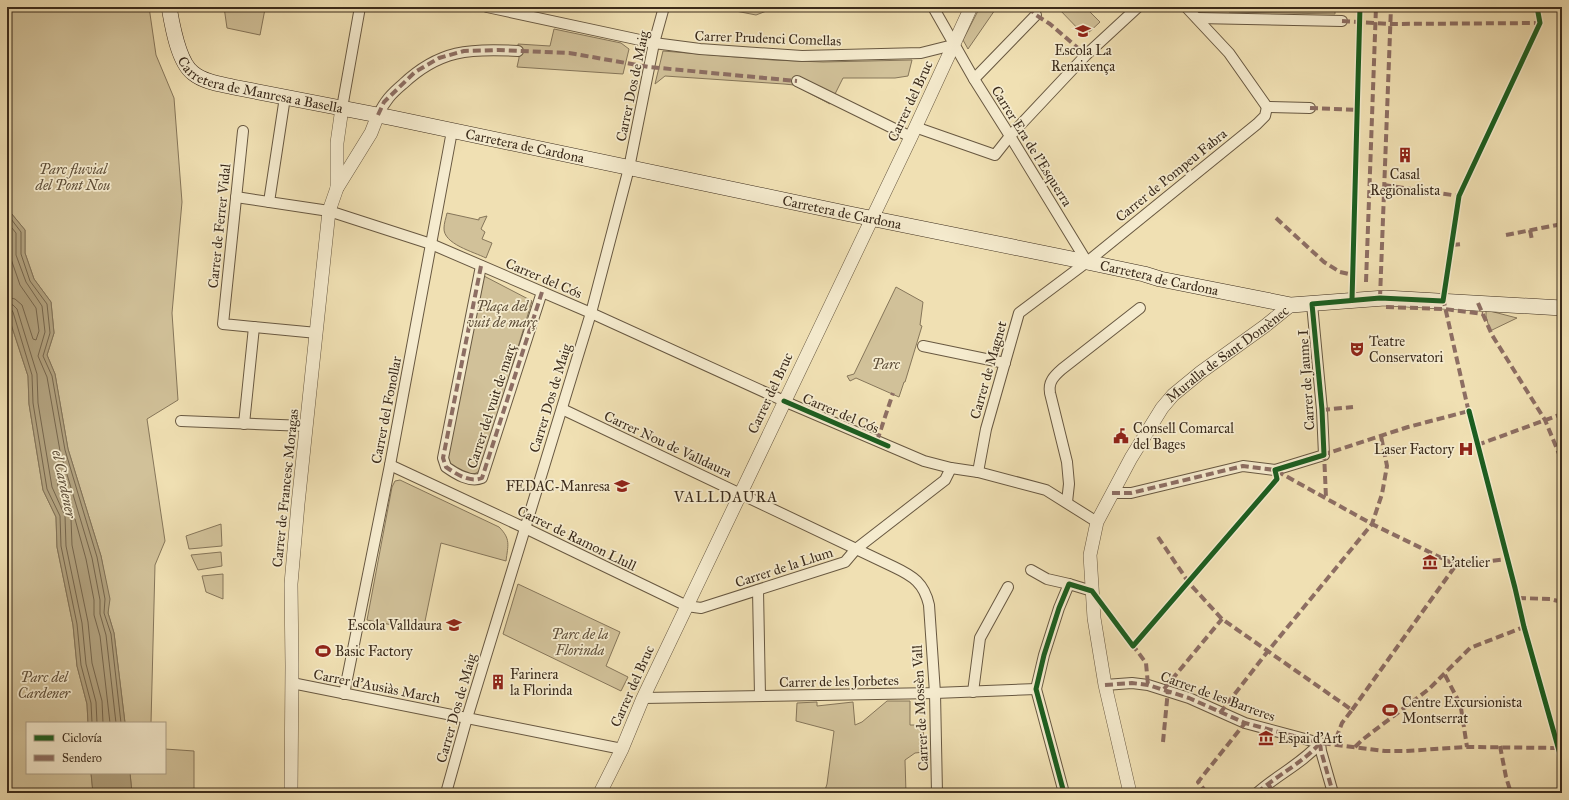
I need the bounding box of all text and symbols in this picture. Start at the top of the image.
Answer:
school or university icon: Escola La Renaixença [1074,22,1092,40]
street label: Carrer Prudenci Comellas [694,27,842,50]
street label: Carrer Dos de Maig [612,29,653,143]
place label: Escola La Renaixença [1051,42,1115,75]
street label: Carretera de Manresa a Basella [174,54,344,117]
street label: Carrer del Bruc [884,58,937,144]
street label: Carrer Era de l'Esquerra [987,83,1076,210]
street label: Carretera de Cardona [464,125,586,167]
street label: Carrer de Pompeu Fabra [1112,125,1230,226]
building icon: Casal Regionalista [1396,146,1414,164]
park label: Parc fluvial del Pont Nou [35,161,110,194]
street label: Carrer de Ferrer Vidal [204,163,235,289]
place label: Casal Regionalista [1370,166,1440,199]
street label: Carretera de Cardona [781,192,903,233]
street label: Carrer del Cós [503,255,585,302]
street label: Carretera de Cardona [1098,257,1220,299]
park label: Plaça del vuit de març [467,298,538,331]
street label: Muralla de Sant Domènec [1163,302,1292,406]
street label: Carrer de Magnet [966,319,1011,421]
street label: Carrer de Jaume I [1294,329,1320,431]
place label: Teatre Conservatori [1369,333,1444,366]
theatre icon: Teatre Conservatori [1348,340,1366,358]
street label: Carrer Dos de Maig [526,341,575,455]
street label: Carrer del vuit de març [463,342,520,471]
street label: Carrer del Bruc [744,350,797,436]
street label: Carrer del Fonollar [368,354,405,465]
park label: Parc [872,356,901,373]
street label: Carrer del Cós [800,390,882,437]
street label: Carrer Nou de Valldaura [601,407,734,482]
street label: Carrer de Francesc Moragas [269,408,302,568]
place label: Consell Comarcal del Bages [1133,420,1234,453]
public building icon: Consell Comarcal del Bages [1112,427,1130,445]
hospital icon: Laser Factory [1457,440,1475,458]
place label: Laser Factory [1374,441,1454,458]
water label: el Cardener [48,448,80,520]
school or university icon: FEDAC-Manresa [613,477,631,495]
place label: FEDAC-Manresa [506,478,610,495]
district label: VALLDAURA [673,488,778,506]
street label: Carrer de Ramon Llull [515,502,639,575]
street label: Carrer de la Llum [733,544,835,591]
museum icon: L'atelier [1421,553,1439,571]
place label: L'atelier [1442,554,1491,571]
school or university icon: Escola Valldaura [445,616,463,634]
place label: Escola Valldaura [347,617,442,634]
park label: Parc de la Florinda [552,626,609,659]
sports icon: Basic Factory [314,642,332,660]
place label: Basic Factory [335,643,413,660]
street label: Carrer del Bruc [607,643,658,730]
street label: Carrer de Mossèn Vall [909,644,932,771]
street label: Carrer Dos de Maig [433,651,480,765]
street label: Carrer d'Ausiàs March [312,666,442,707]
place label: Farinera la Florinda [510,666,572,699]
street label: Carrer de les Barreres [1158,668,1278,725]
park label: Parc del Cardener [18,669,71,702]
street label: Carrer de les Jorbetes [779,672,899,692]
building icon: Farinera la Florinda [489,673,507,691]
place label: Centre Excursionista Montserrat [1402,694,1522,727]
sports icon: Centre Excursionista Montserrat [1381,701,1399,719]
legend [26,722,166,774]
museum icon: Espai d'Art [1257,729,1275,747]
place label: Espai d'Art [1278,730,1343,747]
text: Ciclovía [62,731,103,745]
text: Sendero [62,751,102,765]

